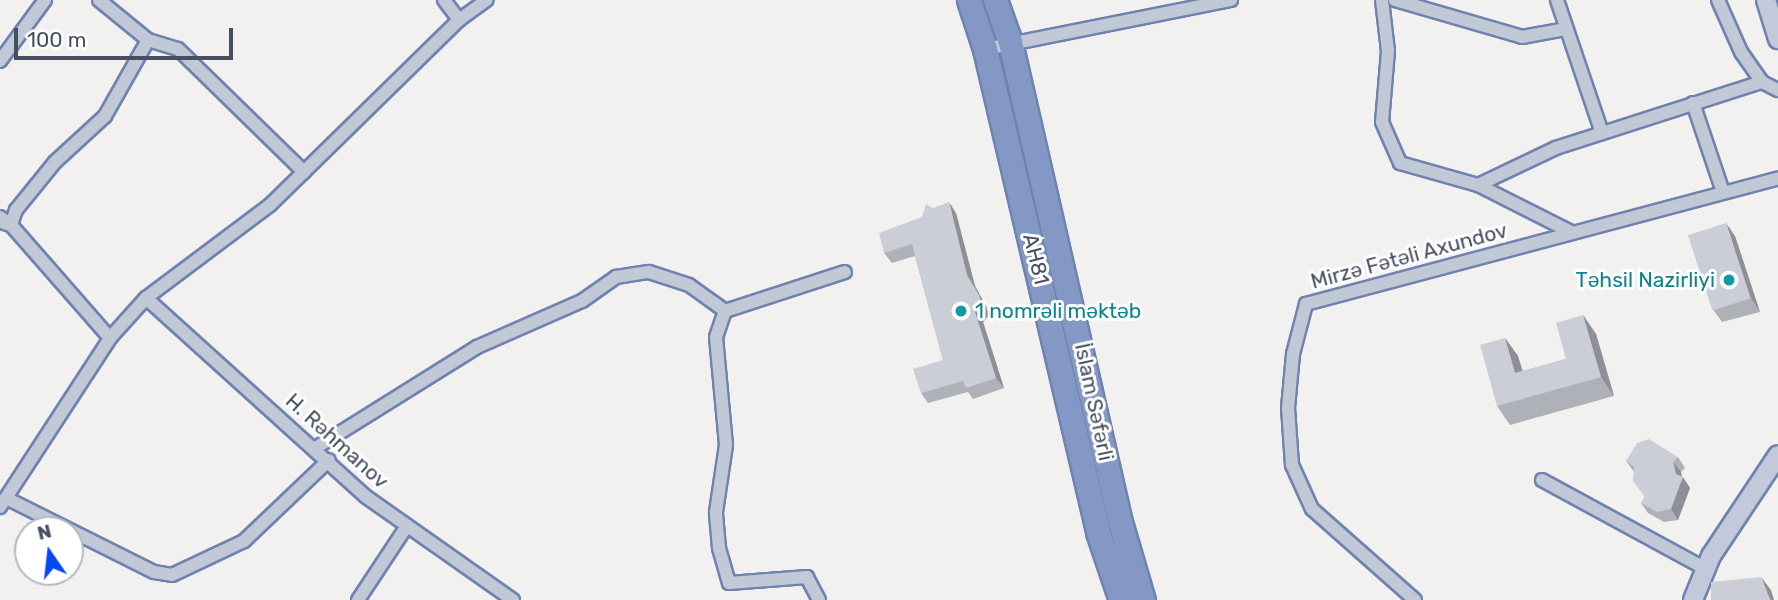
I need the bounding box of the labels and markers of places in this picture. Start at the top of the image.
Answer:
place label: Təhsil Nazirliyi [1576,267,1715,293]
marker: Təhsil Nazirliyi [1721,272,1737,288]
place label: 1 nomrəli məktəb [975,298,1141,324]
marker: 1 nomrəli məktəb [953,303,969,319]

